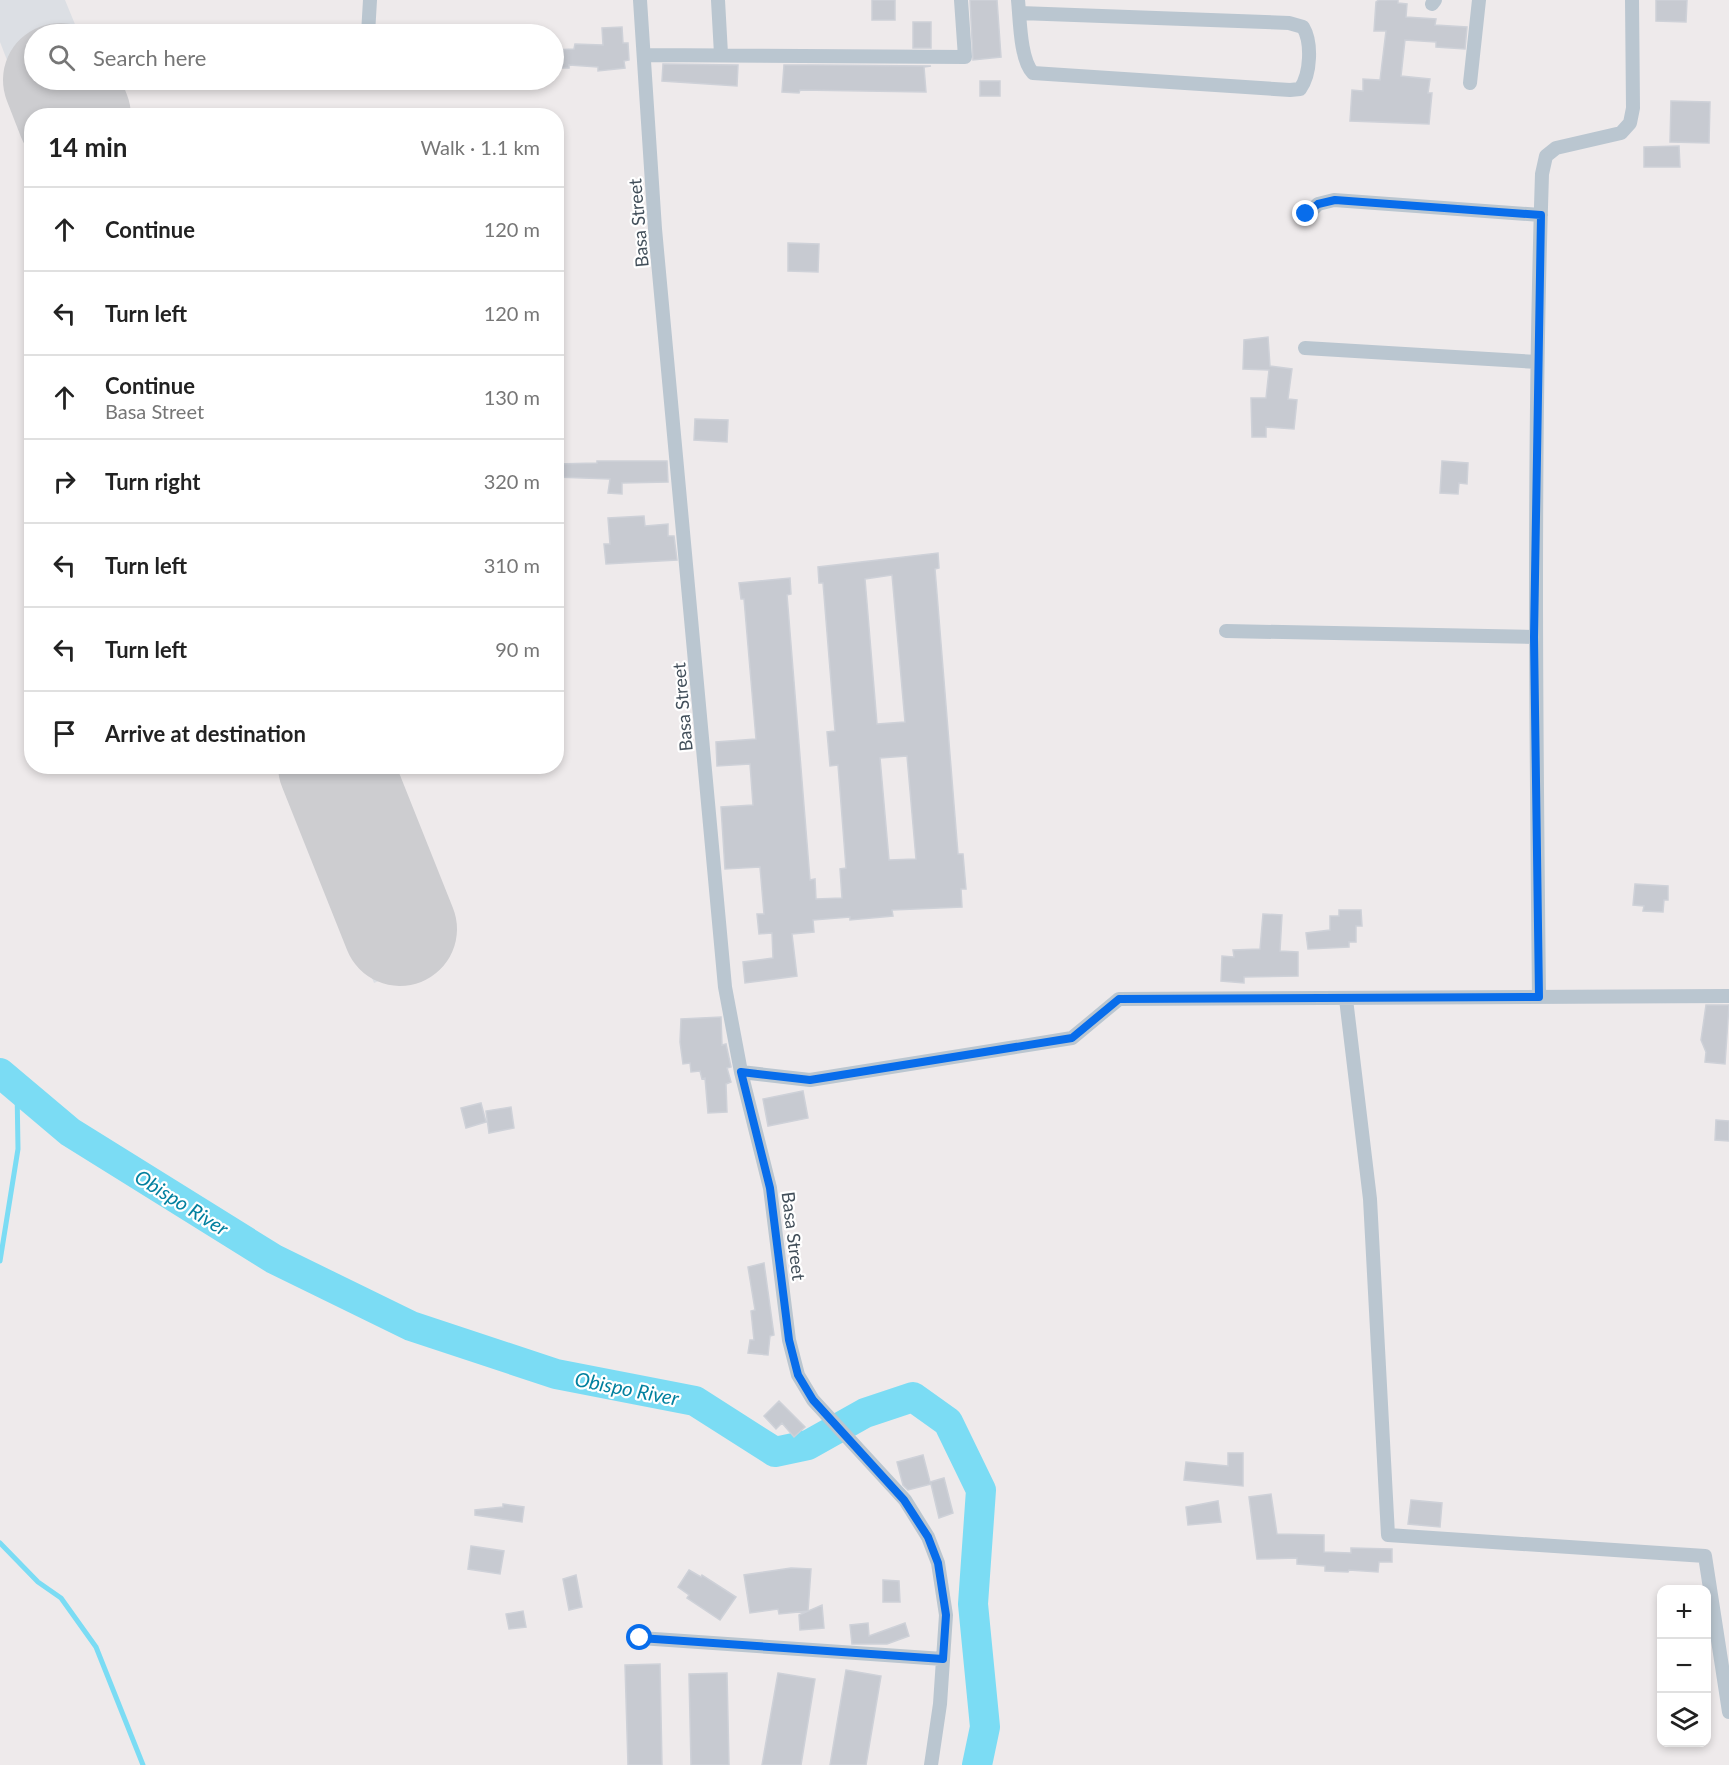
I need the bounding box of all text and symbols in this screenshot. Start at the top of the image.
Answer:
search box [24,24,564,90]
icon: search [45,41,78,74]
text: Search here [93,44,206,71]
text: 14 min [48,131,128,163]
text: Walk · 1.1 km [421,135,540,159]
street label: Basa Street [623,177,653,268]
route end [1292,200,1318,226]
icon: ahead [48,213,81,246]
text: Continue [105,216,195,243]
text: 120 m [484,217,540,241]
icon: left [48,297,81,330]
text: Turn left [105,300,187,327]
text: 120 m [484,301,540,325]
text: Continue [105,372,195,399]
icon: ahead [48,381,81,414]
text: 130 m [484,385,540,409]
text: Basa Street [105,399,204,423]
icon: right [48,465,81,498]
text: Turn right [105,468,200,495]
text: 320 m [484,469,540,493]
icon: left [48,549,81,582]
text: Turn left [105,552,187,579]
text: 310 m [484,553,540,577]
icon: left [48,633,81,666]
text: Turn left [105,636,187,663]
text: 90 m [495,637,540,661]
street label: Basa Street [667,661,697,752]
icon: arrive [48,717,81,750]
text: Arrive at destination [105,720,306,747]
water label: Obispo River [131,1164,234,1241]
street label: Basa Street [778,1190,810,1282]
water label: Obispo River [573,1366,682,1410]
map controls [1657,1585,1711,1747]
button: + [1657,1585,1711,1639]
route start [626,1624,652,1650]
button: − [1657,1639,1711,1693]
button: layers [1657,1693,1711,1747]

